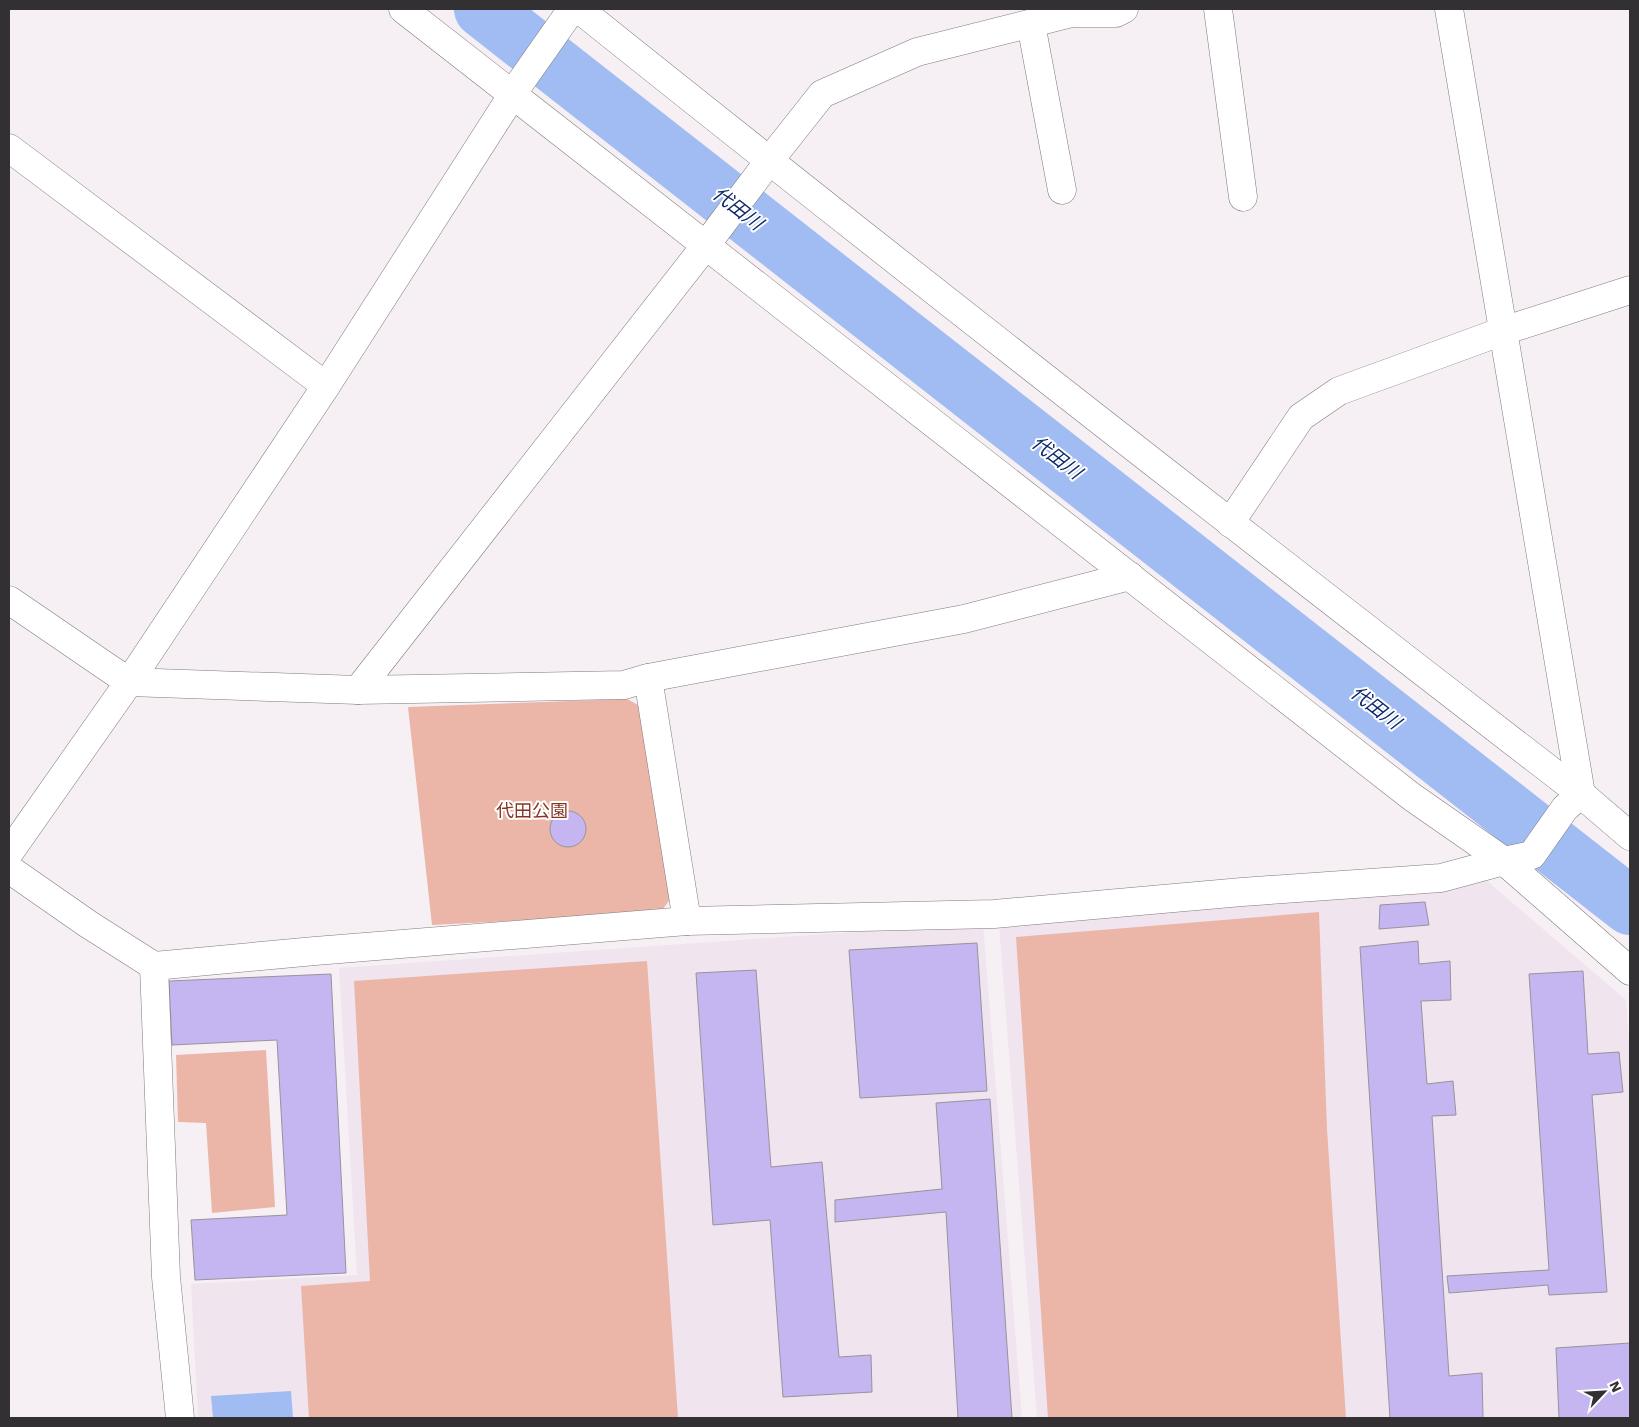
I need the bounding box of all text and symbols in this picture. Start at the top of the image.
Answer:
water label: 代田川 [708,182,769,236]
water label: 代田川 [1027,431,1088,485]
water label: 代田川 [1346,681,1407,735]
park label: 代田公園 [496,800,568,821]
north arrow [1579,1367,1629,1417]
text: N [1606,1378,1625,1395]

